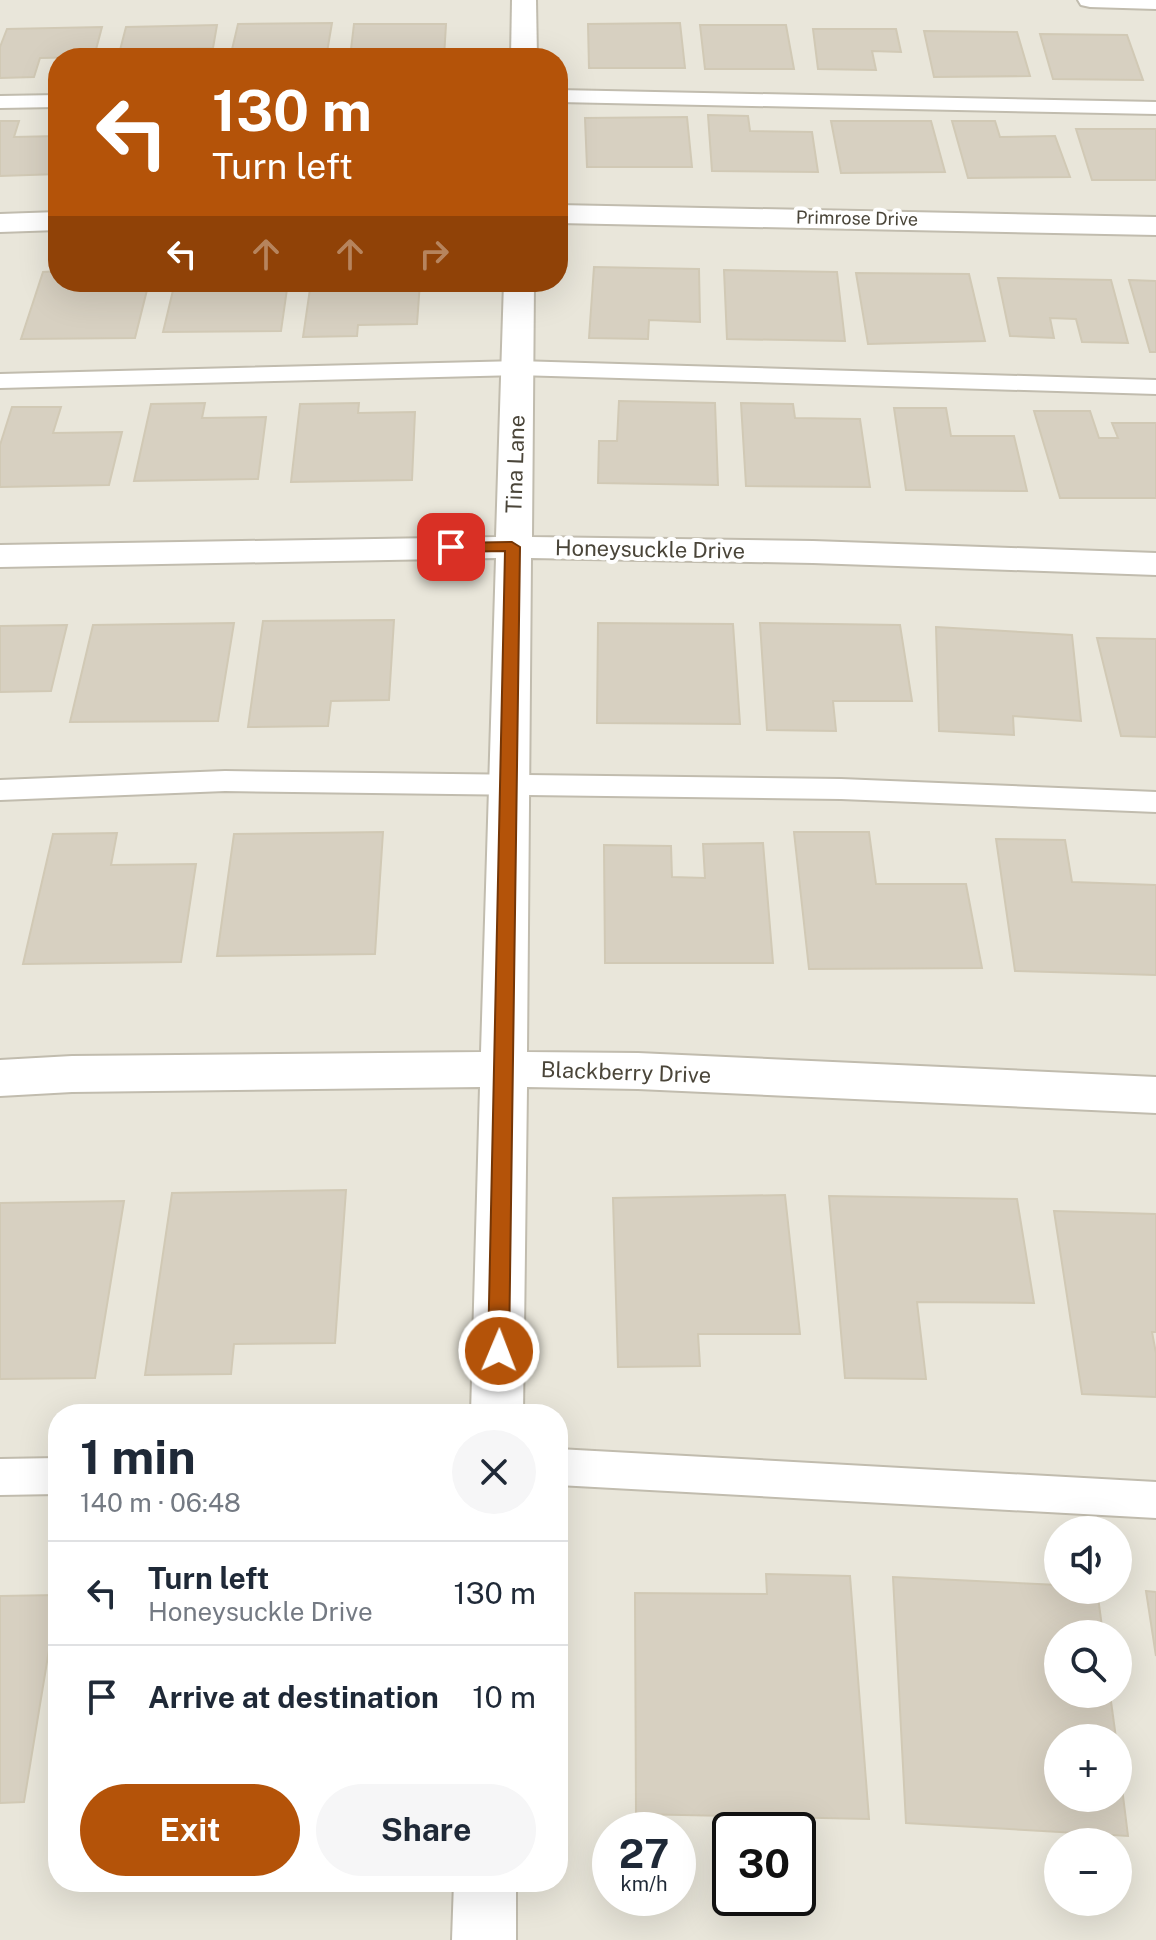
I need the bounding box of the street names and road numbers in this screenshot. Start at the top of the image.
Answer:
street label: Primrose Drive [796,206,918,230]
street label: Tina Lane [500,414,530,514]
street label: Honeysuckle Drive [555,534,745,564]
street label: Blackberry Drive [540,1056,712,1088]

